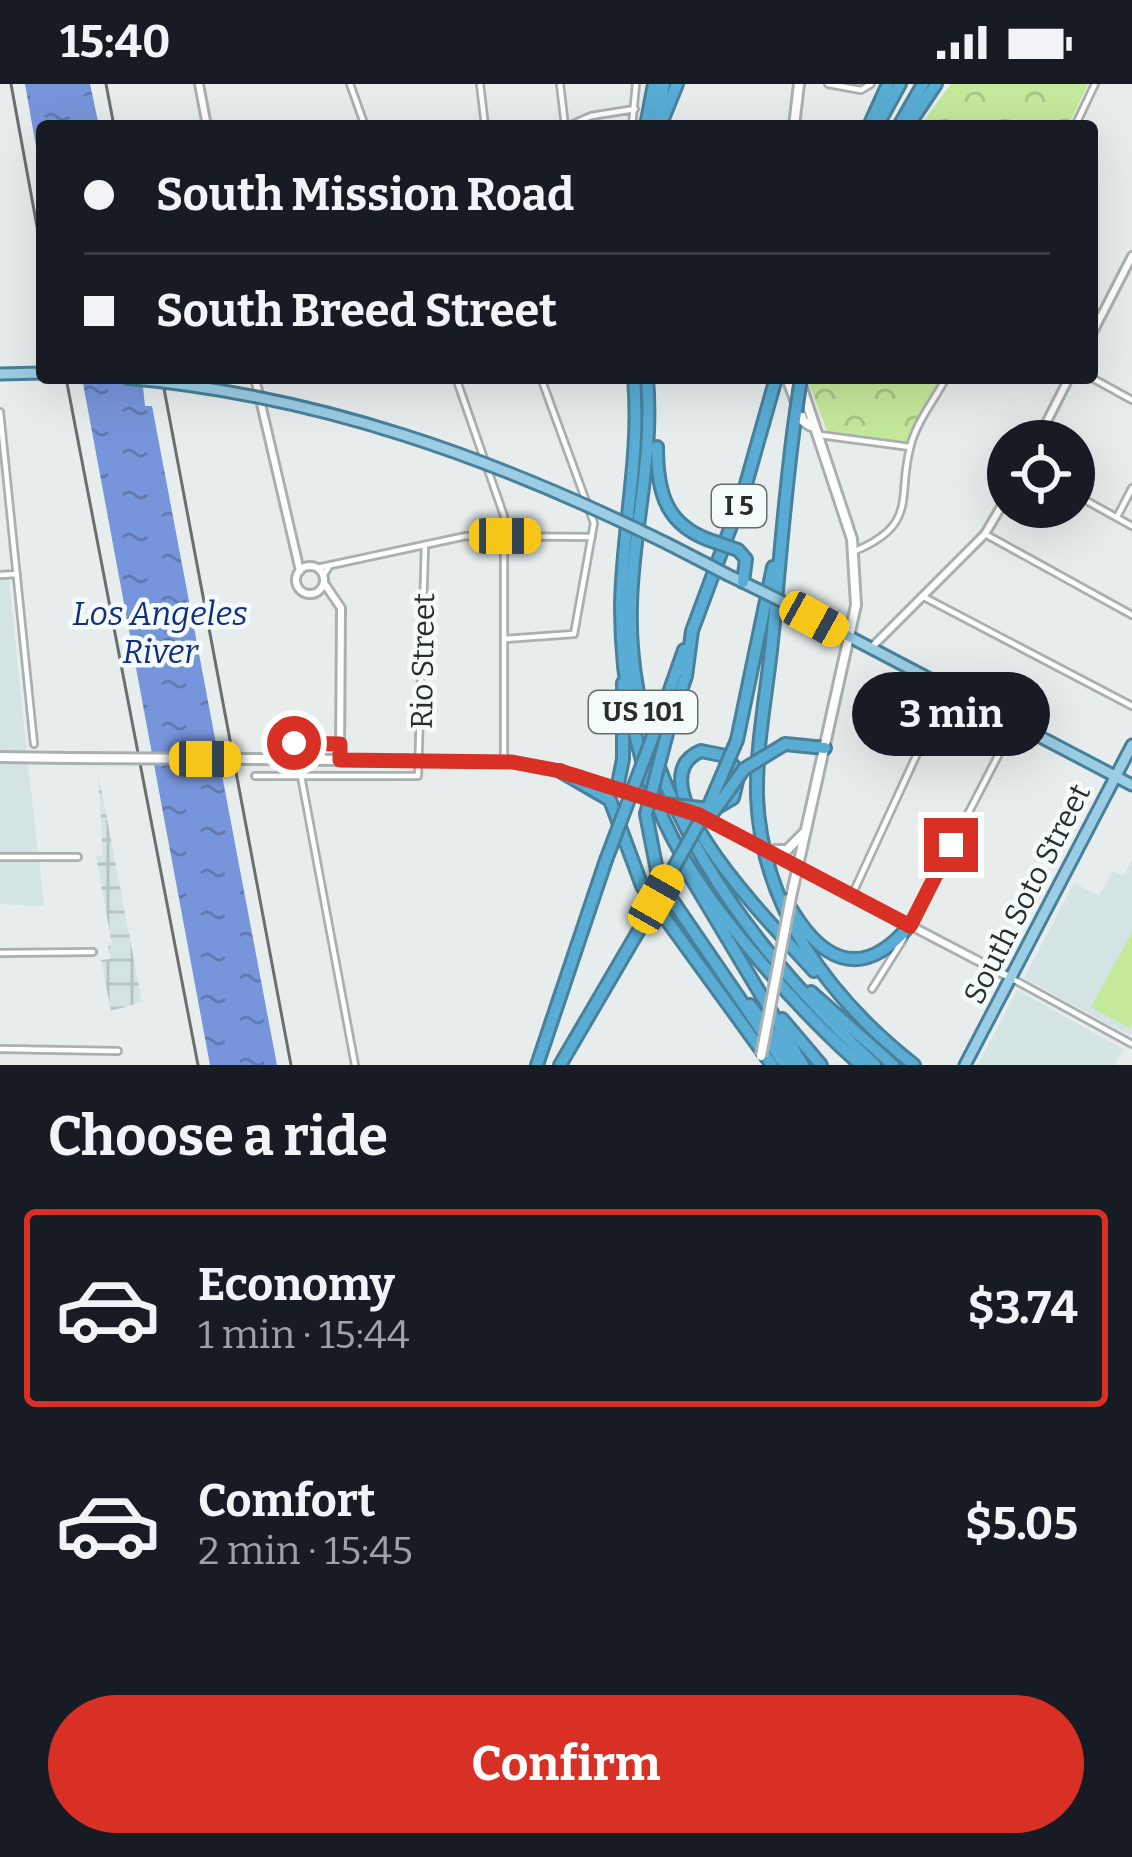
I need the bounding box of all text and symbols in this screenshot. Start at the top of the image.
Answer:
text: 15:40 [60,15,171,69]
text: South Mission Road [156,168,574,222]
text: South Breed Street [156,284,557,338]
map controls [987,420,1095,528]
button: locate [987,420,1095,528]
road number: I 5 [712,485,766,527]
car [469,518,541,554]
car [774,586,854,652]
street label: Rio Street [404,592,442,729]
water label: Los Angeles River [72,594,248,672]
callout: 3 min [852,671,1050,755]
road number: US 101 [589,691,697,733]
text: 3 min [899,691,1003,737]
route start [267,716,321,770]
car [169,741,241,777]
street label: South Soto Street [956,778,1098,1010]
route end [924,818,978,872]
car [622,859,690,939]
text: Choose a ride [48,1105,388,1169]
icon: car [54,1254,162,1362]
text: Economy [198,1258,395,1312]
text: $3.74 [968,1281,1078,1335]
text: 1 min · 15:44 [198,1312,410,1358]
icon: car [54,1470,162,1578]
text: Comfort [198,1474,376,1528]
text: $5.05 [965,1497,1078,1551]
text: 2 min · 15:45 [198,1528,413,1574]
button: Confirm [48,1695,1084,1833]

